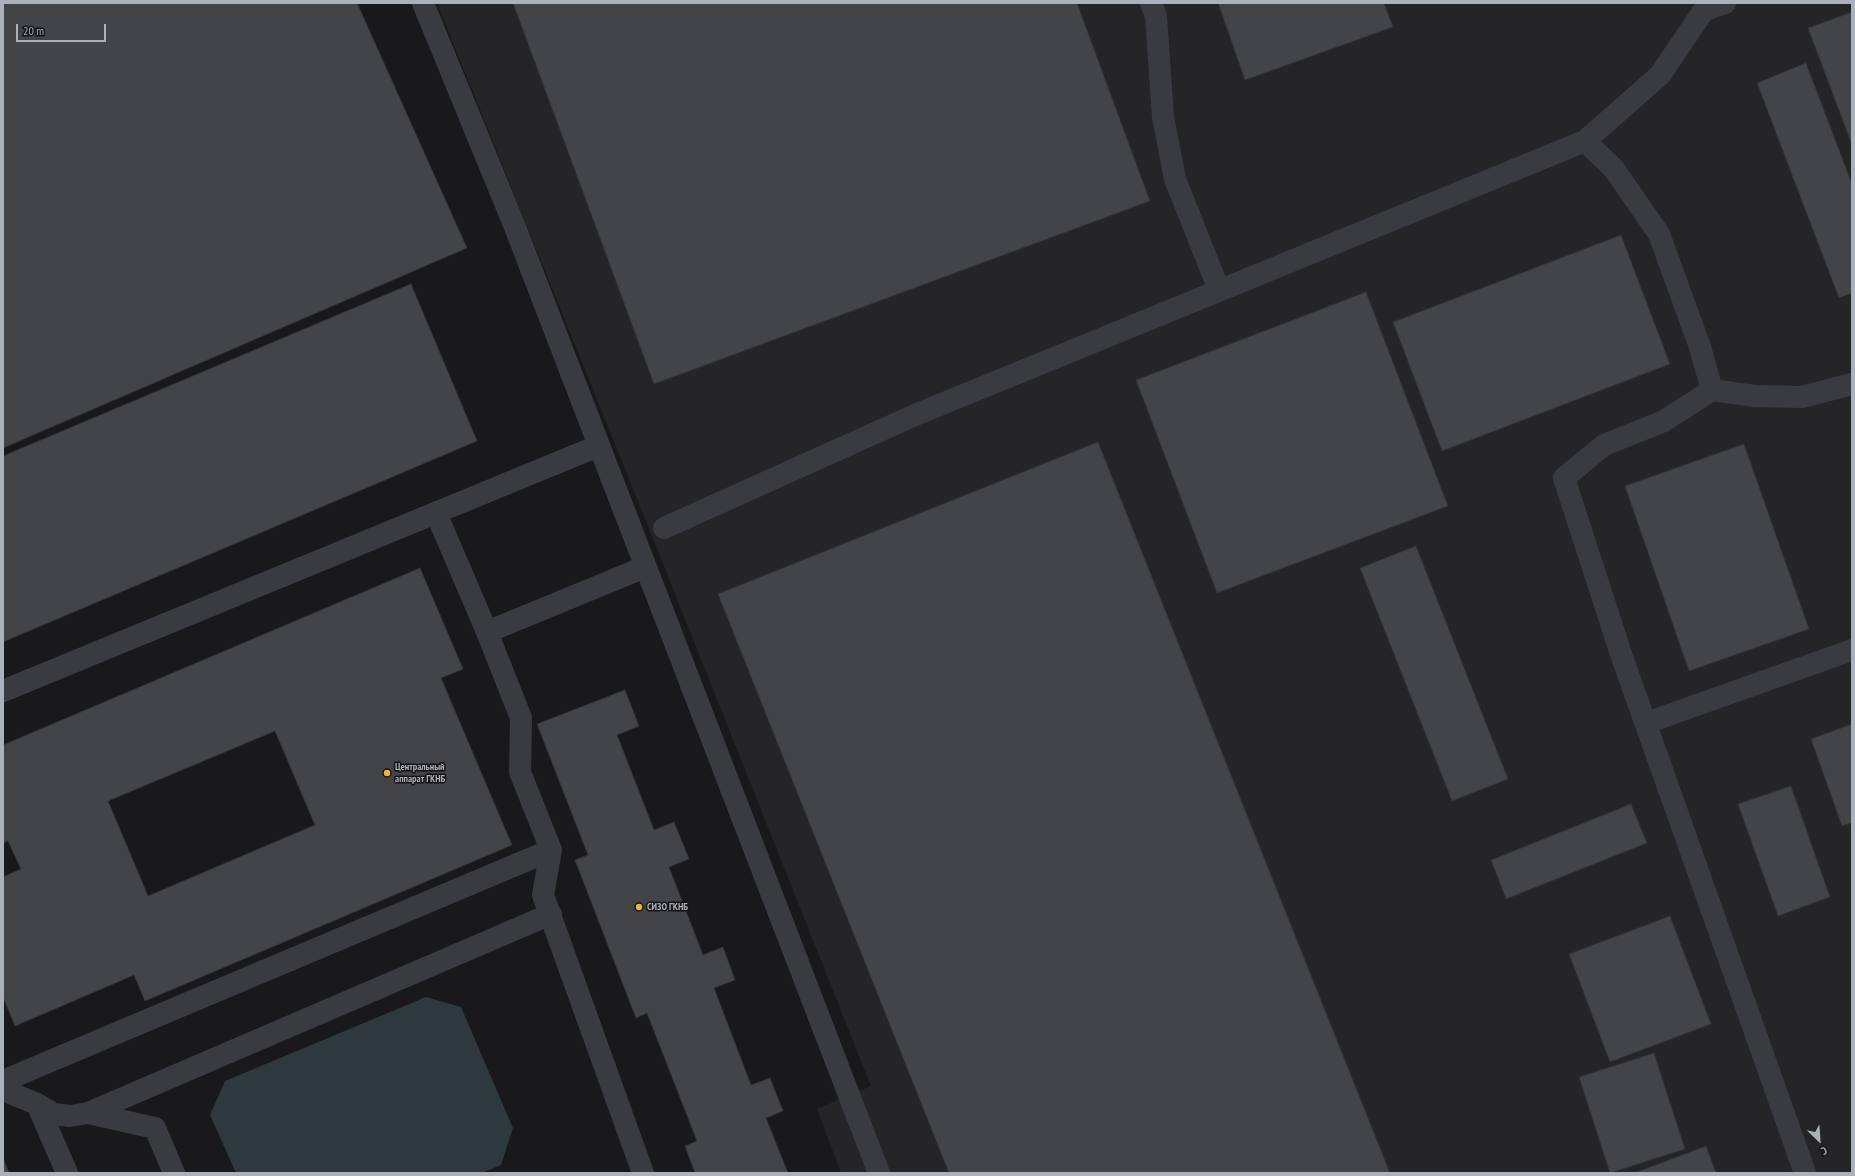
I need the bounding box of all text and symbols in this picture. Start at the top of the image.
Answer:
scale bar [18,16,108,42]
text: 20 m [23,23,44,38]
place label: Центральный аппарат ГКНБ [395,761,445,784]
marker: Центральный аппарат ГКНБ [382,768,392,778]
place label: СИЗО ГКНБ [647,901,688,913]
marker: СИЗО ГКНБ [634,902,644,912]
north arrow [1799,1120,1839,1160]
text: С [1819,1143,1829,1158]

